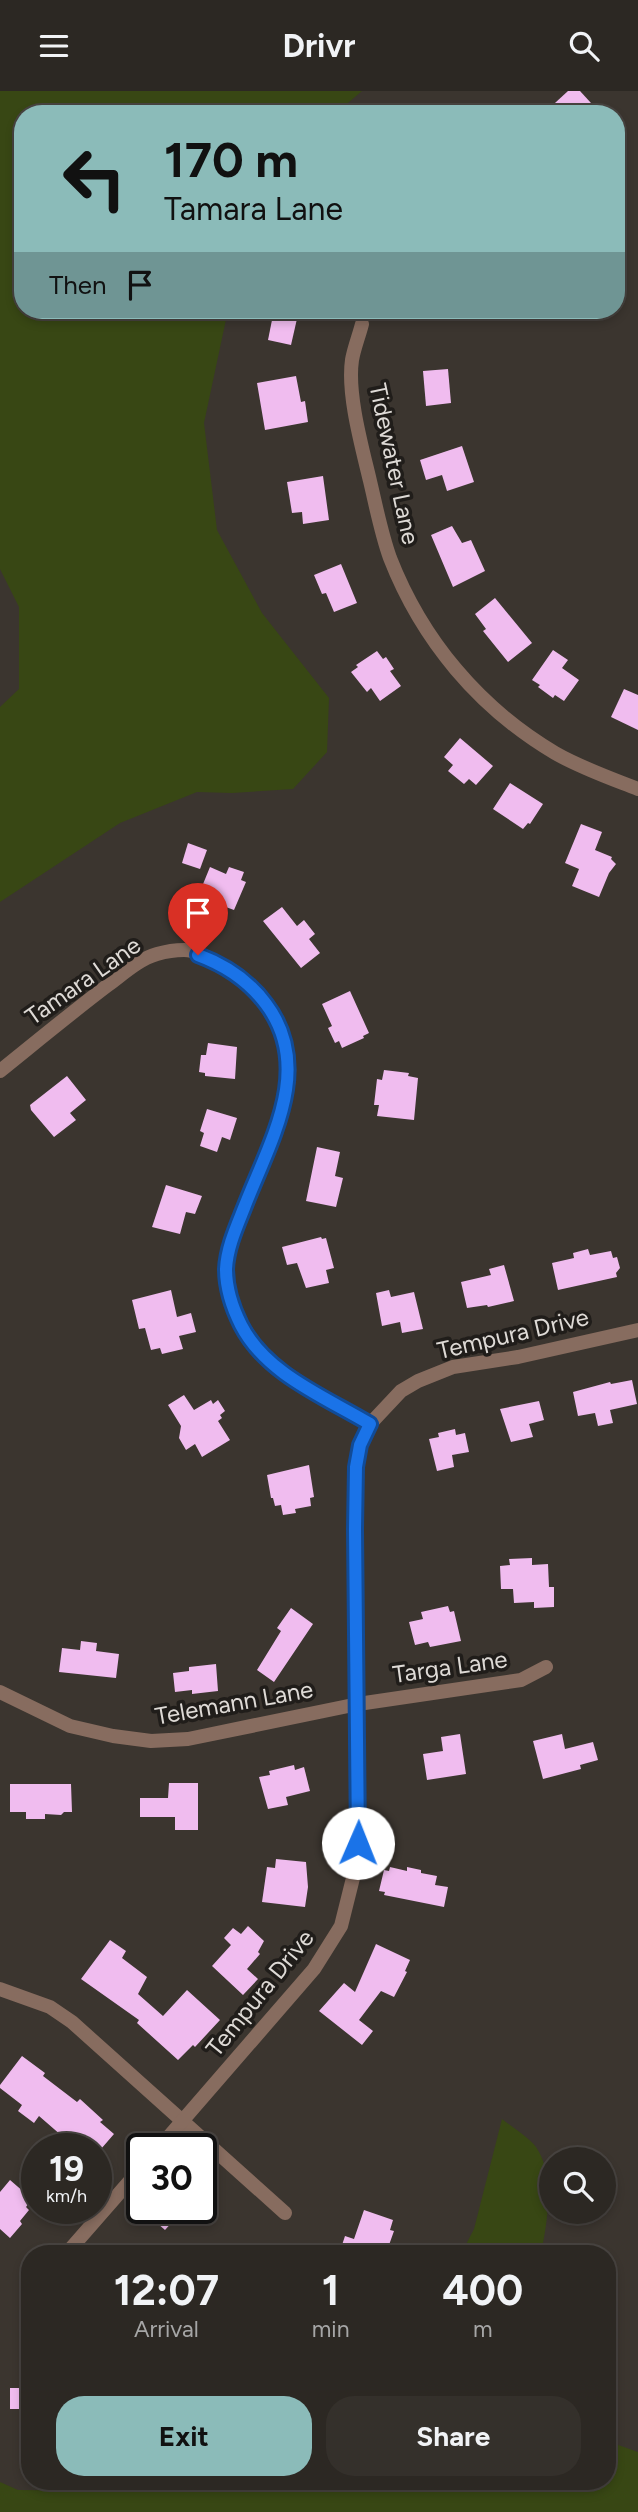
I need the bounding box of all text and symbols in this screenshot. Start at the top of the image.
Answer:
icon: menu [35,27,73,65]
text: Drivr [283,27,355,65]
icon: search [565,27,603,65]
text: 170 m [164,130,298,189]
icon: left [49,133,140,224]
text: Tamara Lane [164,190,343,228]
icon: arrive [121,266,159,304]
text: Then [49,269,107,301]
street label: Tidewater Lane [363,381,426,547]
pin [168,883,228,955]
icon: arrive [179,894,217,932]
street label: Tamara Lane [19,930,146,1031]
street label: Tempura Drive [434,1302,591,1365]
street label: Targa Lane [391,1644,509,1689]
street label: Telemann Lane [153,1674,315,1731]
position arrow [321,1806,395,1880]
street label: Tempura Drive [200,1923,320,2062]
speed limit sign: 30 [126,2133,217,2224]
map controls [539,2147,616,2224]
button: search [539,2147,616,2224]
text: 19 [49,2148,84,2190]
text: km/h [46,2185,87,2207]
text: 12:07 [114,2265,219,2316]
text: 1 [322,2265,339,2316]
text: 400 [442,2265,523,2316]
text: Arrival [134,2315,199,2343]
text: min [312,2315,349,2343]
text: m [473,2315,493,2343]
button: Exit [56,2396,312,2476]
button: Share [326,2396,581,2476]

